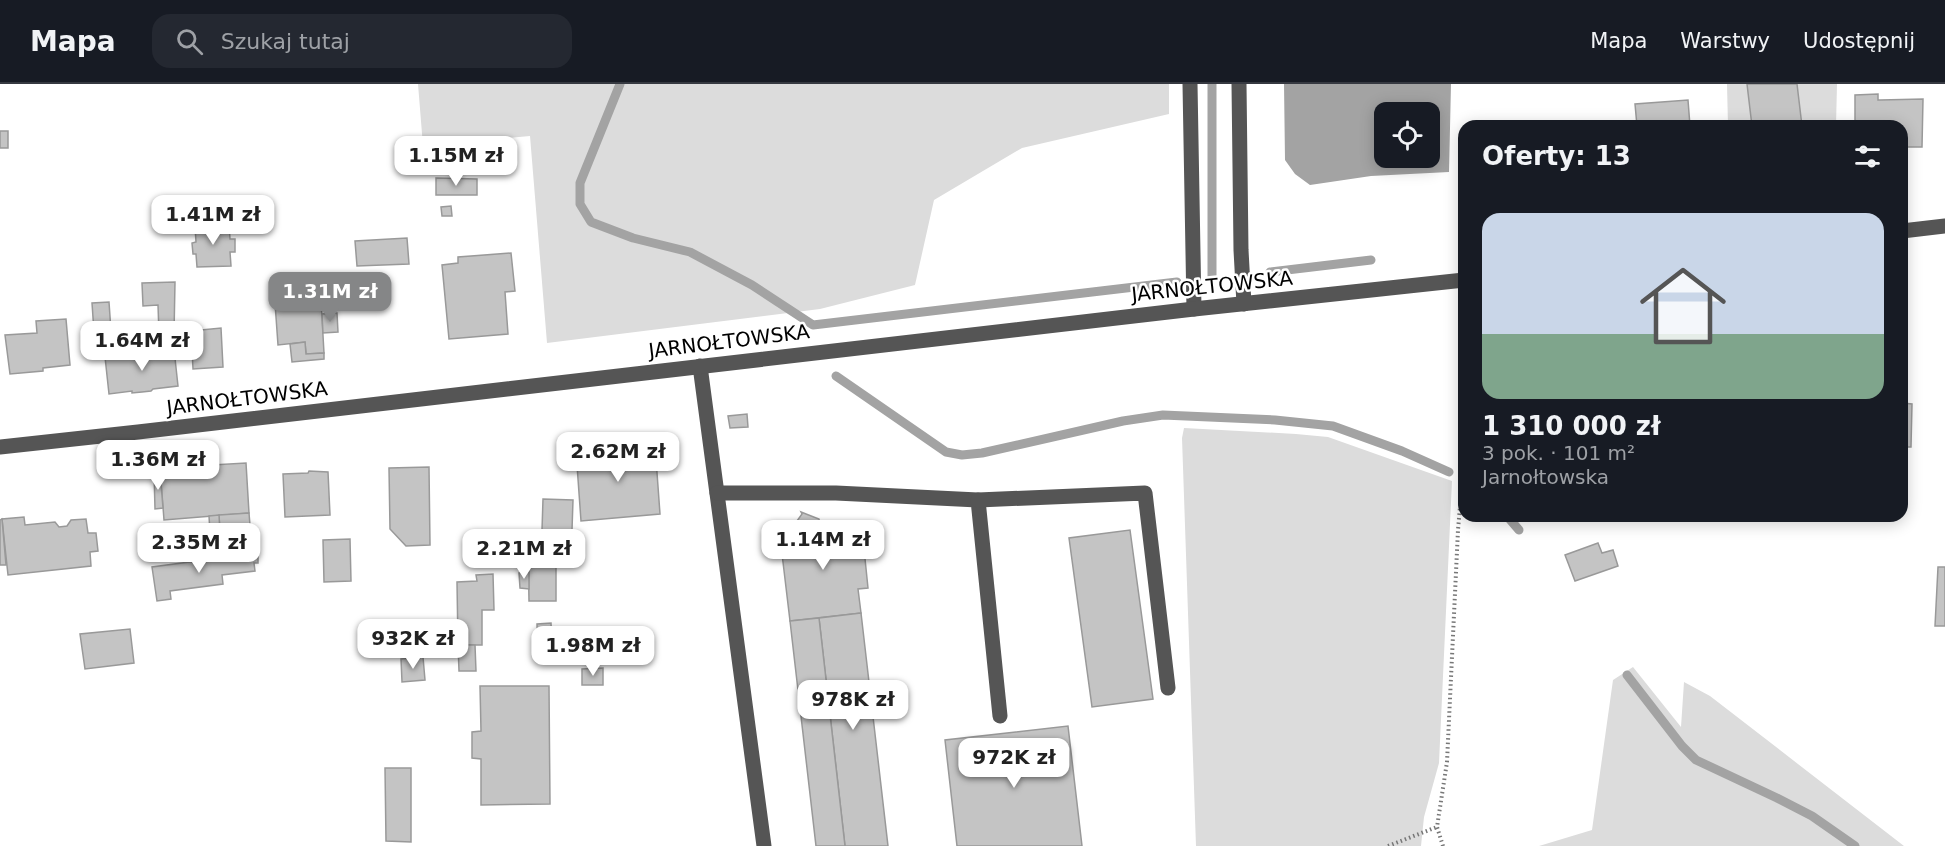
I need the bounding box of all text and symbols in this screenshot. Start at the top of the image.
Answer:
search box [152,14,572,68]
text: Mapa [30,25,116,58]
icon: search [173,25,206,58]
text: Szukaj tutaj [221,29,350,54]
text: Mapa [1590,29,1647,53]
text: Warstwy [1680,29,1770,53]
text: Udostępnij [1803,29,1915,53]
map controls [1374,102,1440,168]
button: locate [1374,102,1440,168]
pin: 1.15M zł [394,136,518,187]
icon: filters [1851,140,1884,173]
text: Oferty: 13 [1482,141,1631,171]
text: 1.15M zł [408,143,504,167]
pin: 1.41M zł [151,195,275,246]
text: 1.41M zł [165,202,261,226]
icon: home [1629,252,1737,360]
street label: JARNOŁTOWSKA [1128,266,1294,307]
pin: 1.31M zł [268,272,392,323]
text: 1.31M zł [282,279,378,303]
street label: JARNOŁTOWSKA [645,319,811,363]
pin: 1.64M zł [80,321,204,372]
text: 1.64M zł [94,328,190,352]
street label: JARNOŁTOWSKA [163,376,329,420]
text: 1 310 000 zł [1482,411,1661,441]
pin: 2.62M zł [556,432,680,483]
text: 2.62M zł [570,439,666,463]
pin: 1.36M zł [96,440,220,491]
text: 3 pok. · 101 m² [1482,441,1635,465]
text: 1.36M zł [110,447,206,471]
text: Jarnołtowska [1482,465,1609,489]
pin: 1.14M zł [761,520,885,571]
pin: 2.35M zł [137,523,261,574]
text: 1.14M zł [775,527,871,551]
pin: 2.21M zł [462,529,586,580]
text: 2.35M zł [151,530,247,554]
text: 2.21M zł [476,536,572,560]
pin: 932K zł [358,619,468,670]
text: 932K zł [371,626,455,650]
pin: 1.98M zł [531,626,655,677]
text: 1.98M zł [545,633,641,657]
pin: 978K zł [798,680,908,731]
text: 978K zł [811,687,895,711]
pin: 972K zł [959,738,1069,789]
text: 972K zł [972,745,1056,769]

